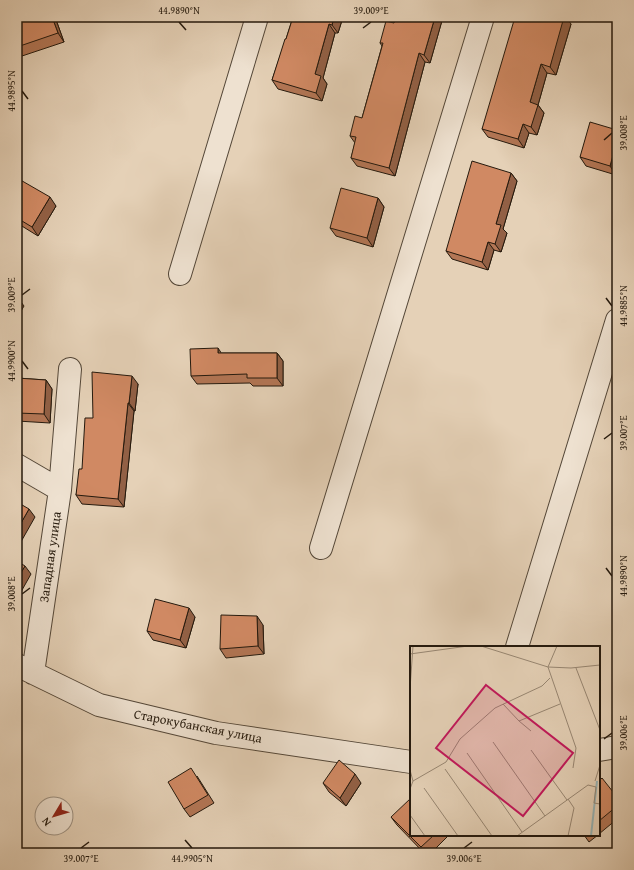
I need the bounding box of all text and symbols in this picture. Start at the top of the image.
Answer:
text: 44.9890°N [158,3,200,18]
text: 39.009°E [353,3,389,18]
text: 44.9895°N [4,70,19,112]
text: 39.008°E [616,115,631,151]
text: 39.009°E [4,277,19,313]
text: 44.9885°N [616,285,631,327]
text: 44.9900°N [4,340,19,382]
text: 39.007°E [616,415,631,451]
street label: Западная улица [34,509,66,604]
text: 44.9890°N [616,555,631,597]
text: 39.008°E [4,576,19,612]
inset map [410,646,600,836]
street label: Старокубанская улица [132,704,265,748]
text: 39.006°E [616,715,631,751]
north arrow [34,796,74,836]
text: N [37,814,55,830]
text: 39.007°E [63,851,99,866]
text: 44.9905°N [171,851,213,866]
text: 39.006°E [446,851,482,866]

